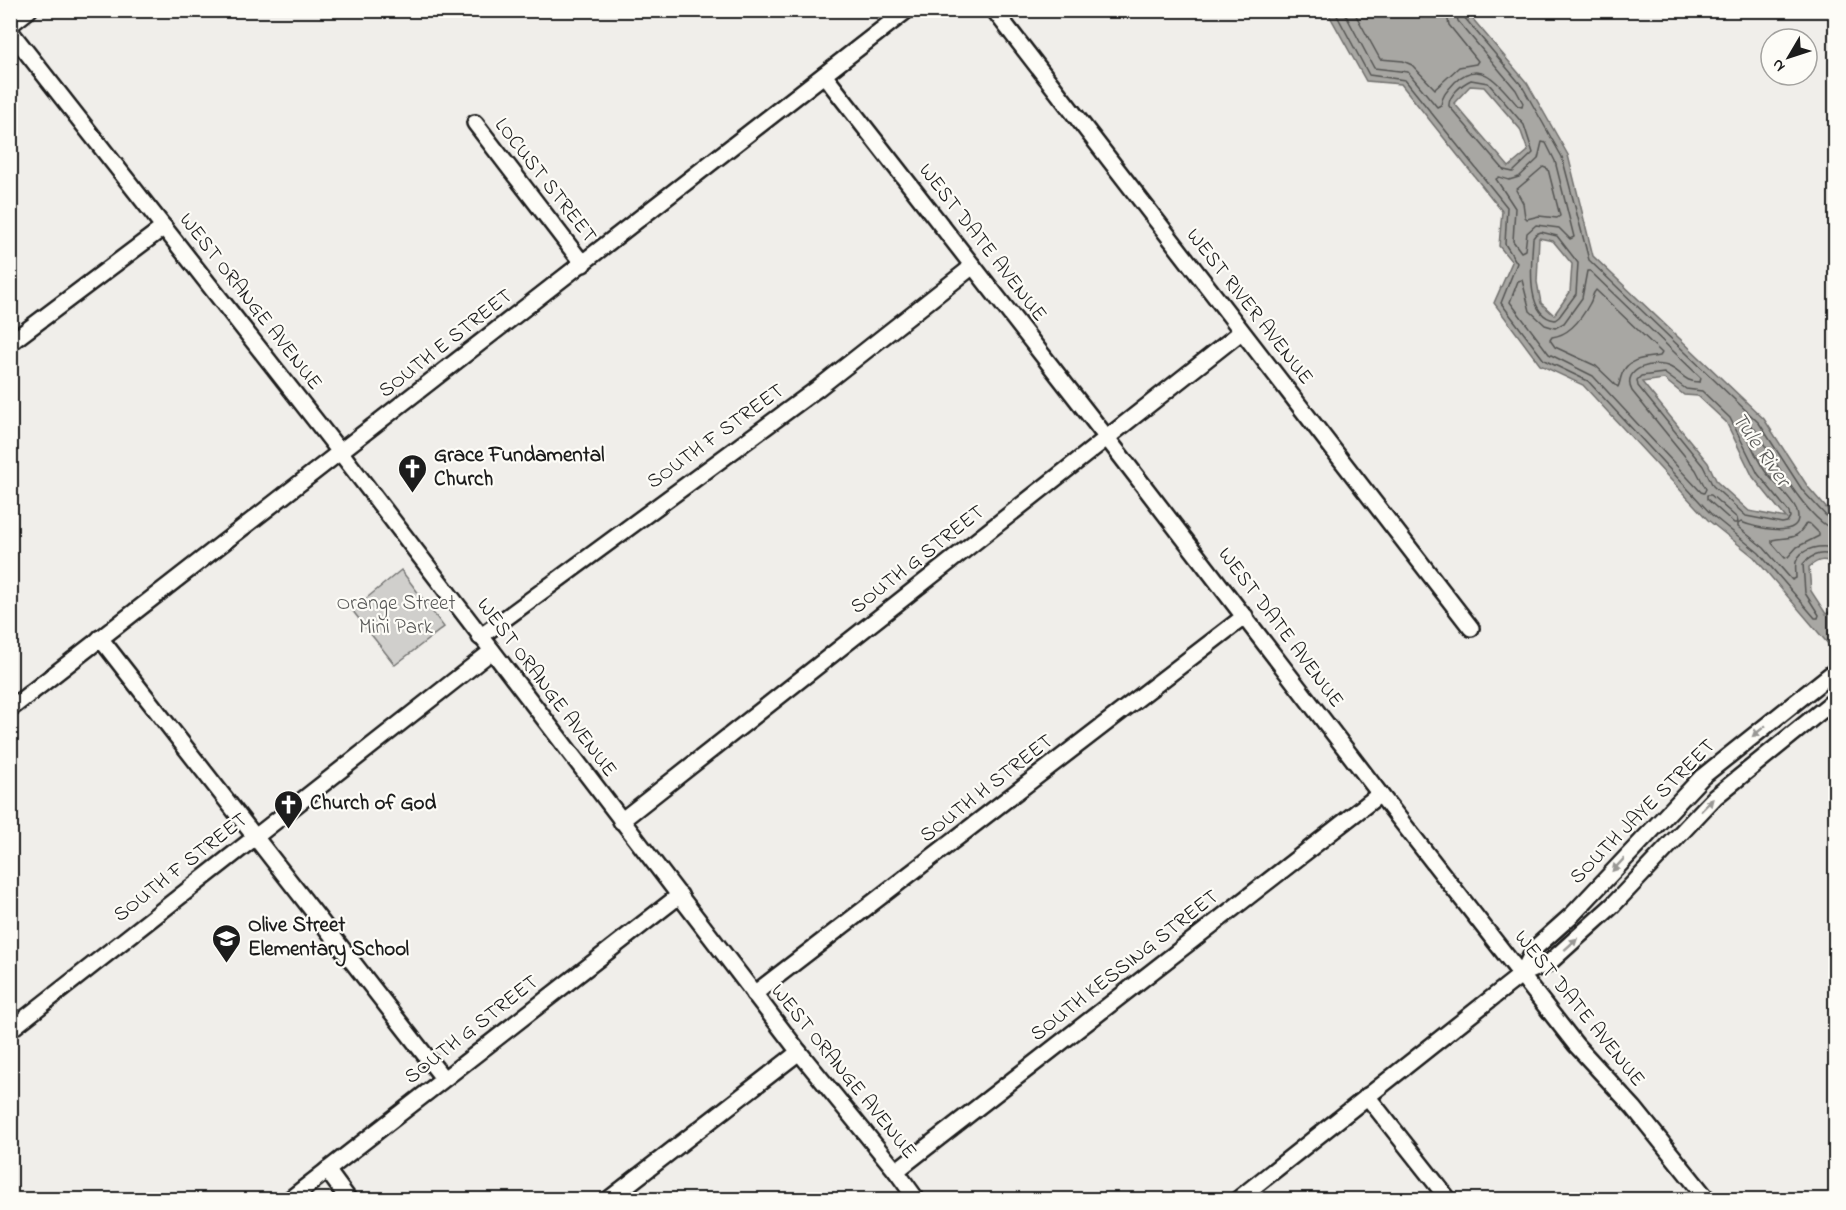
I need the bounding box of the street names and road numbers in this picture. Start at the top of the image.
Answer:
street label: LOCUST STREET [486,112,604,250]
street label: WEST DATE AVENUE [911,157,1053,329]
street label: WEST ORANGE AVENUE [171,207,329,397]
street label: WEST RIVER AVENUE [1178,222,1320,392]
street label: SOUTH E STREET [373,282,519,406]
street label: SOUTH F STREET [641,377,791,497]
street label: SOUTH G STREET [845,498,991,622]
street label: WEST DATE AVENUE [1210,542,1350,714]
street label: WEST ORANGE AVENUE [468,592,624,784]
street label: SOUTH H STREET [914,727,1060,851]
street label: SOUTH JAYE STREET [1563,732,1723,892]
street label: SOUTH F STREET [107,806,255,930]
street label: SOUTH KESSING STREET [1024,883,1226,1049]
street label: WEST DATE AVENUE [1506,924,1652,1094]
street label: SOUTH G STREET [399,968,545,1092]
street label: WEST ORANGE AVENUE [763,978,923,1166]

